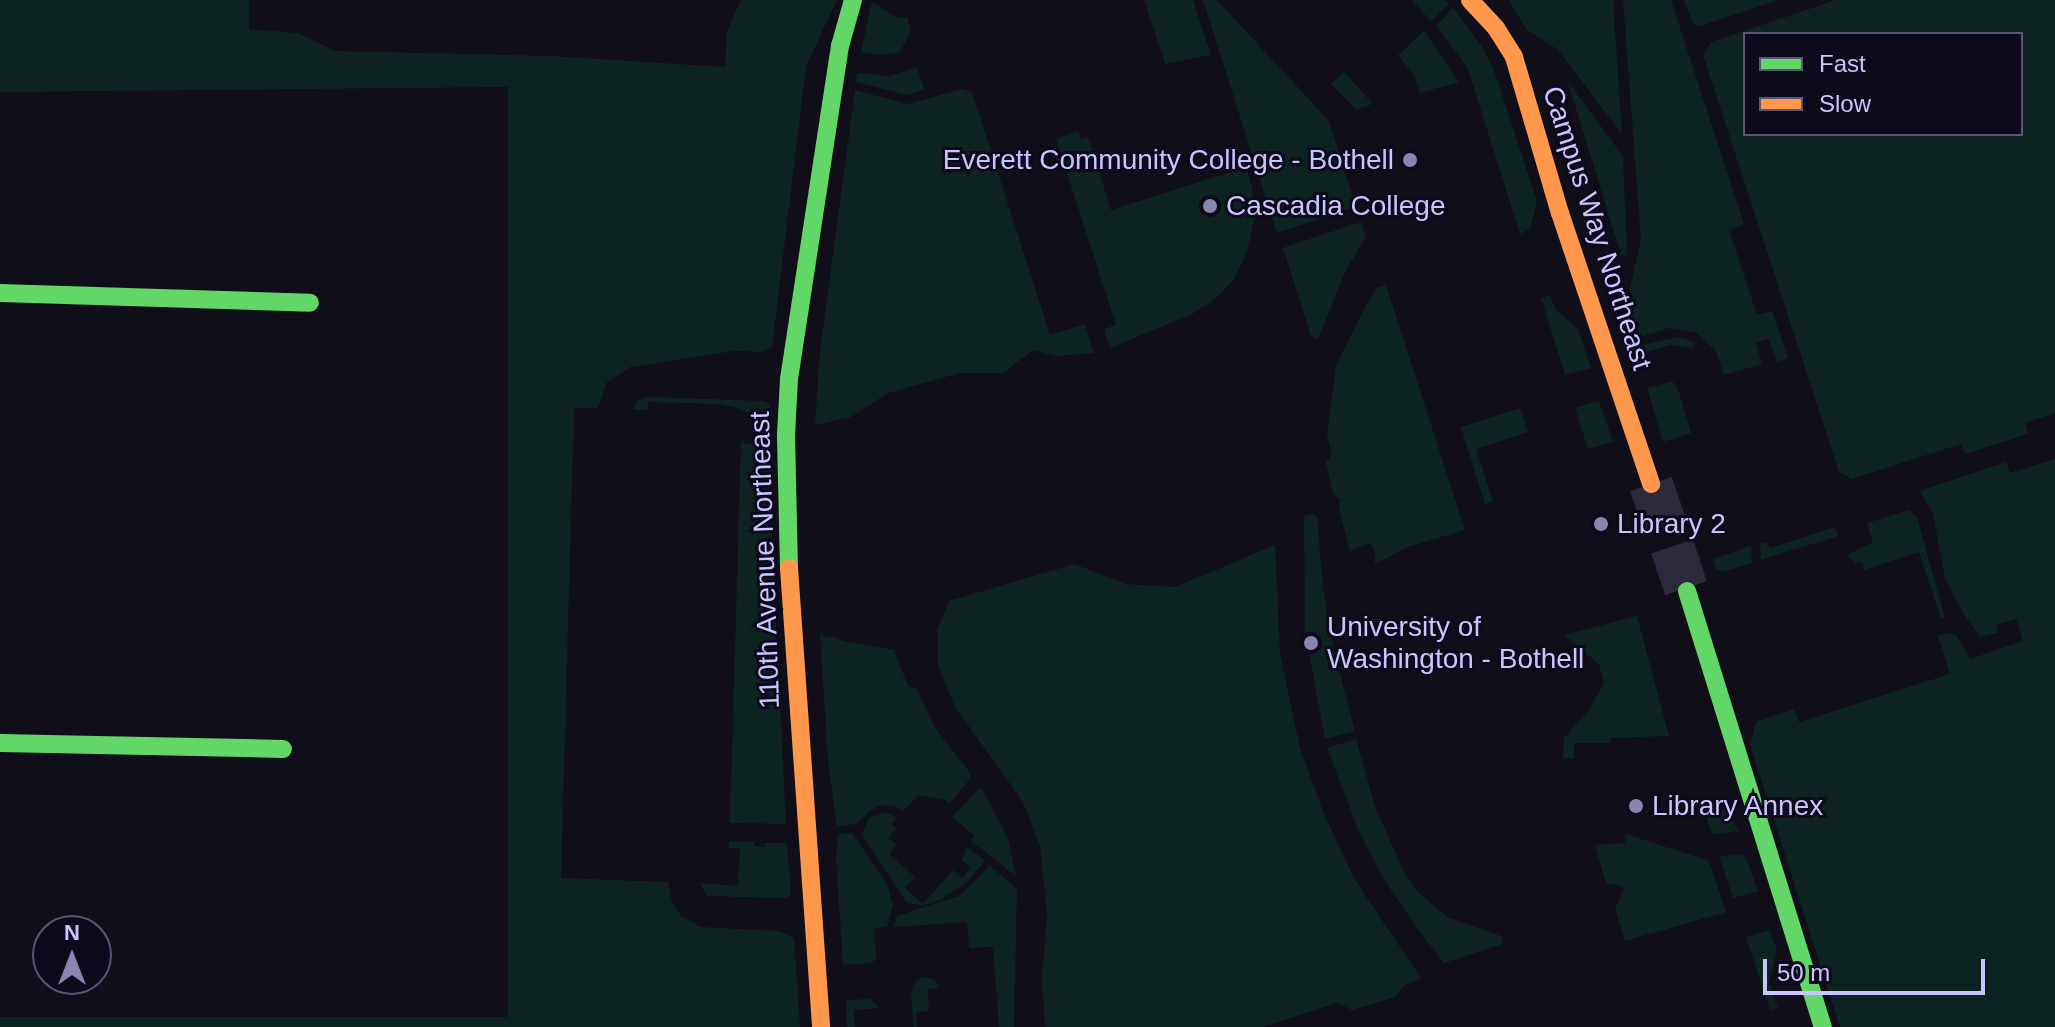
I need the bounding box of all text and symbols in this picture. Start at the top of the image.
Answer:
legend [1743,32,2023,136]
text: Fast [1819,50,1866,77]
street label: Campus Way Northeast [1535,82,1659,374]
text: Slow [1819,90,1871,117]
place label: Everett Community College - Bothell [943,143,1394,177]
marker: Everett Community College - Bothell [1401,151,1419,169]
place label: Cascadia College [1226,189,1445,223]
marker: Cascadia College [1201,197,1219,215]
street label: 110th Avenue Northeast [743,410,787,710]
place label: Library 2 [1617,507,1726,541]
marker: Library 2 [1592,515,1610,533]
place label: University of Washington - Bothell [1327,610,1584,676]
marker: University of Washington - Bothell [1302,634,1320,652]
place label: Library Annex [1652,789,1825,823]
marker: Library Annex [1627,797,1645,815]
north arrow [32,915,112,995]
text: N [64,920,80,945]
scale bar [1767,943,1989,993]
text: 50 m [1777,959,1830,986]

